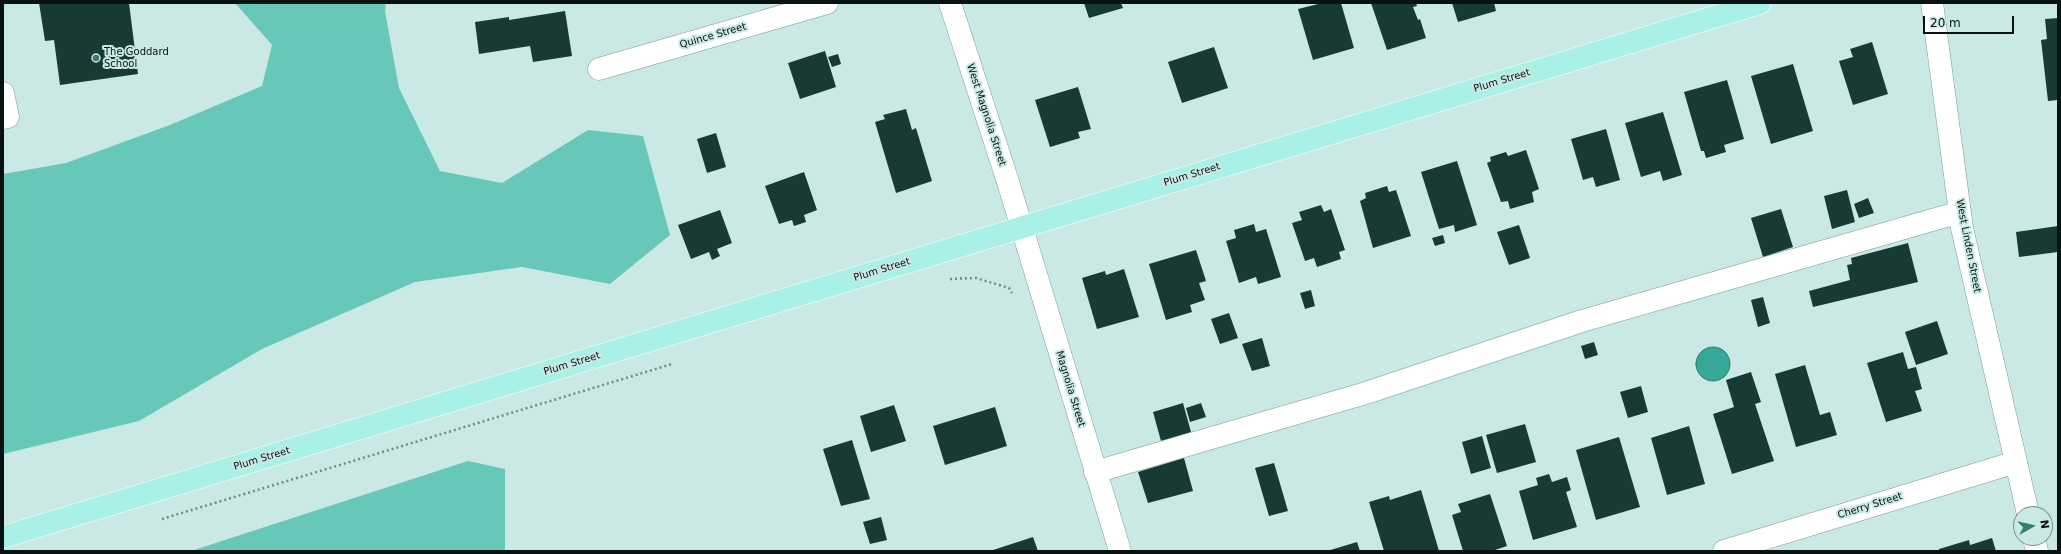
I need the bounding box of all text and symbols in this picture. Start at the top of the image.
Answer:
scale bar [1925,8,2016,34]
text: 20 m [1930,16,1961,30]
street label: Quince Street [678,21,748,51]
place label: The Goddard School [104,46,169,70]
marker: The Goddard School [91,53,101,63]
street label: West Magnolia Street [964,62,1008,168]
street label: Plum Street [1472,67,1532,95]
street label: Plum Street [1162,161,1222,189]
street label: West Linden Street [1953,198,1983,294]
street label: Plum Street [852,256,912,284]
street label: Plum Street [542,350,602,378]
street label: Magnolia Street [1053,350,1087,428]
street label: Plum Street [232,445,292,473]
street label: Cherry Street [1836,490,1904,522]
north arrow [2013,506,2053,546]
text: N [2037,519,2051,530]

